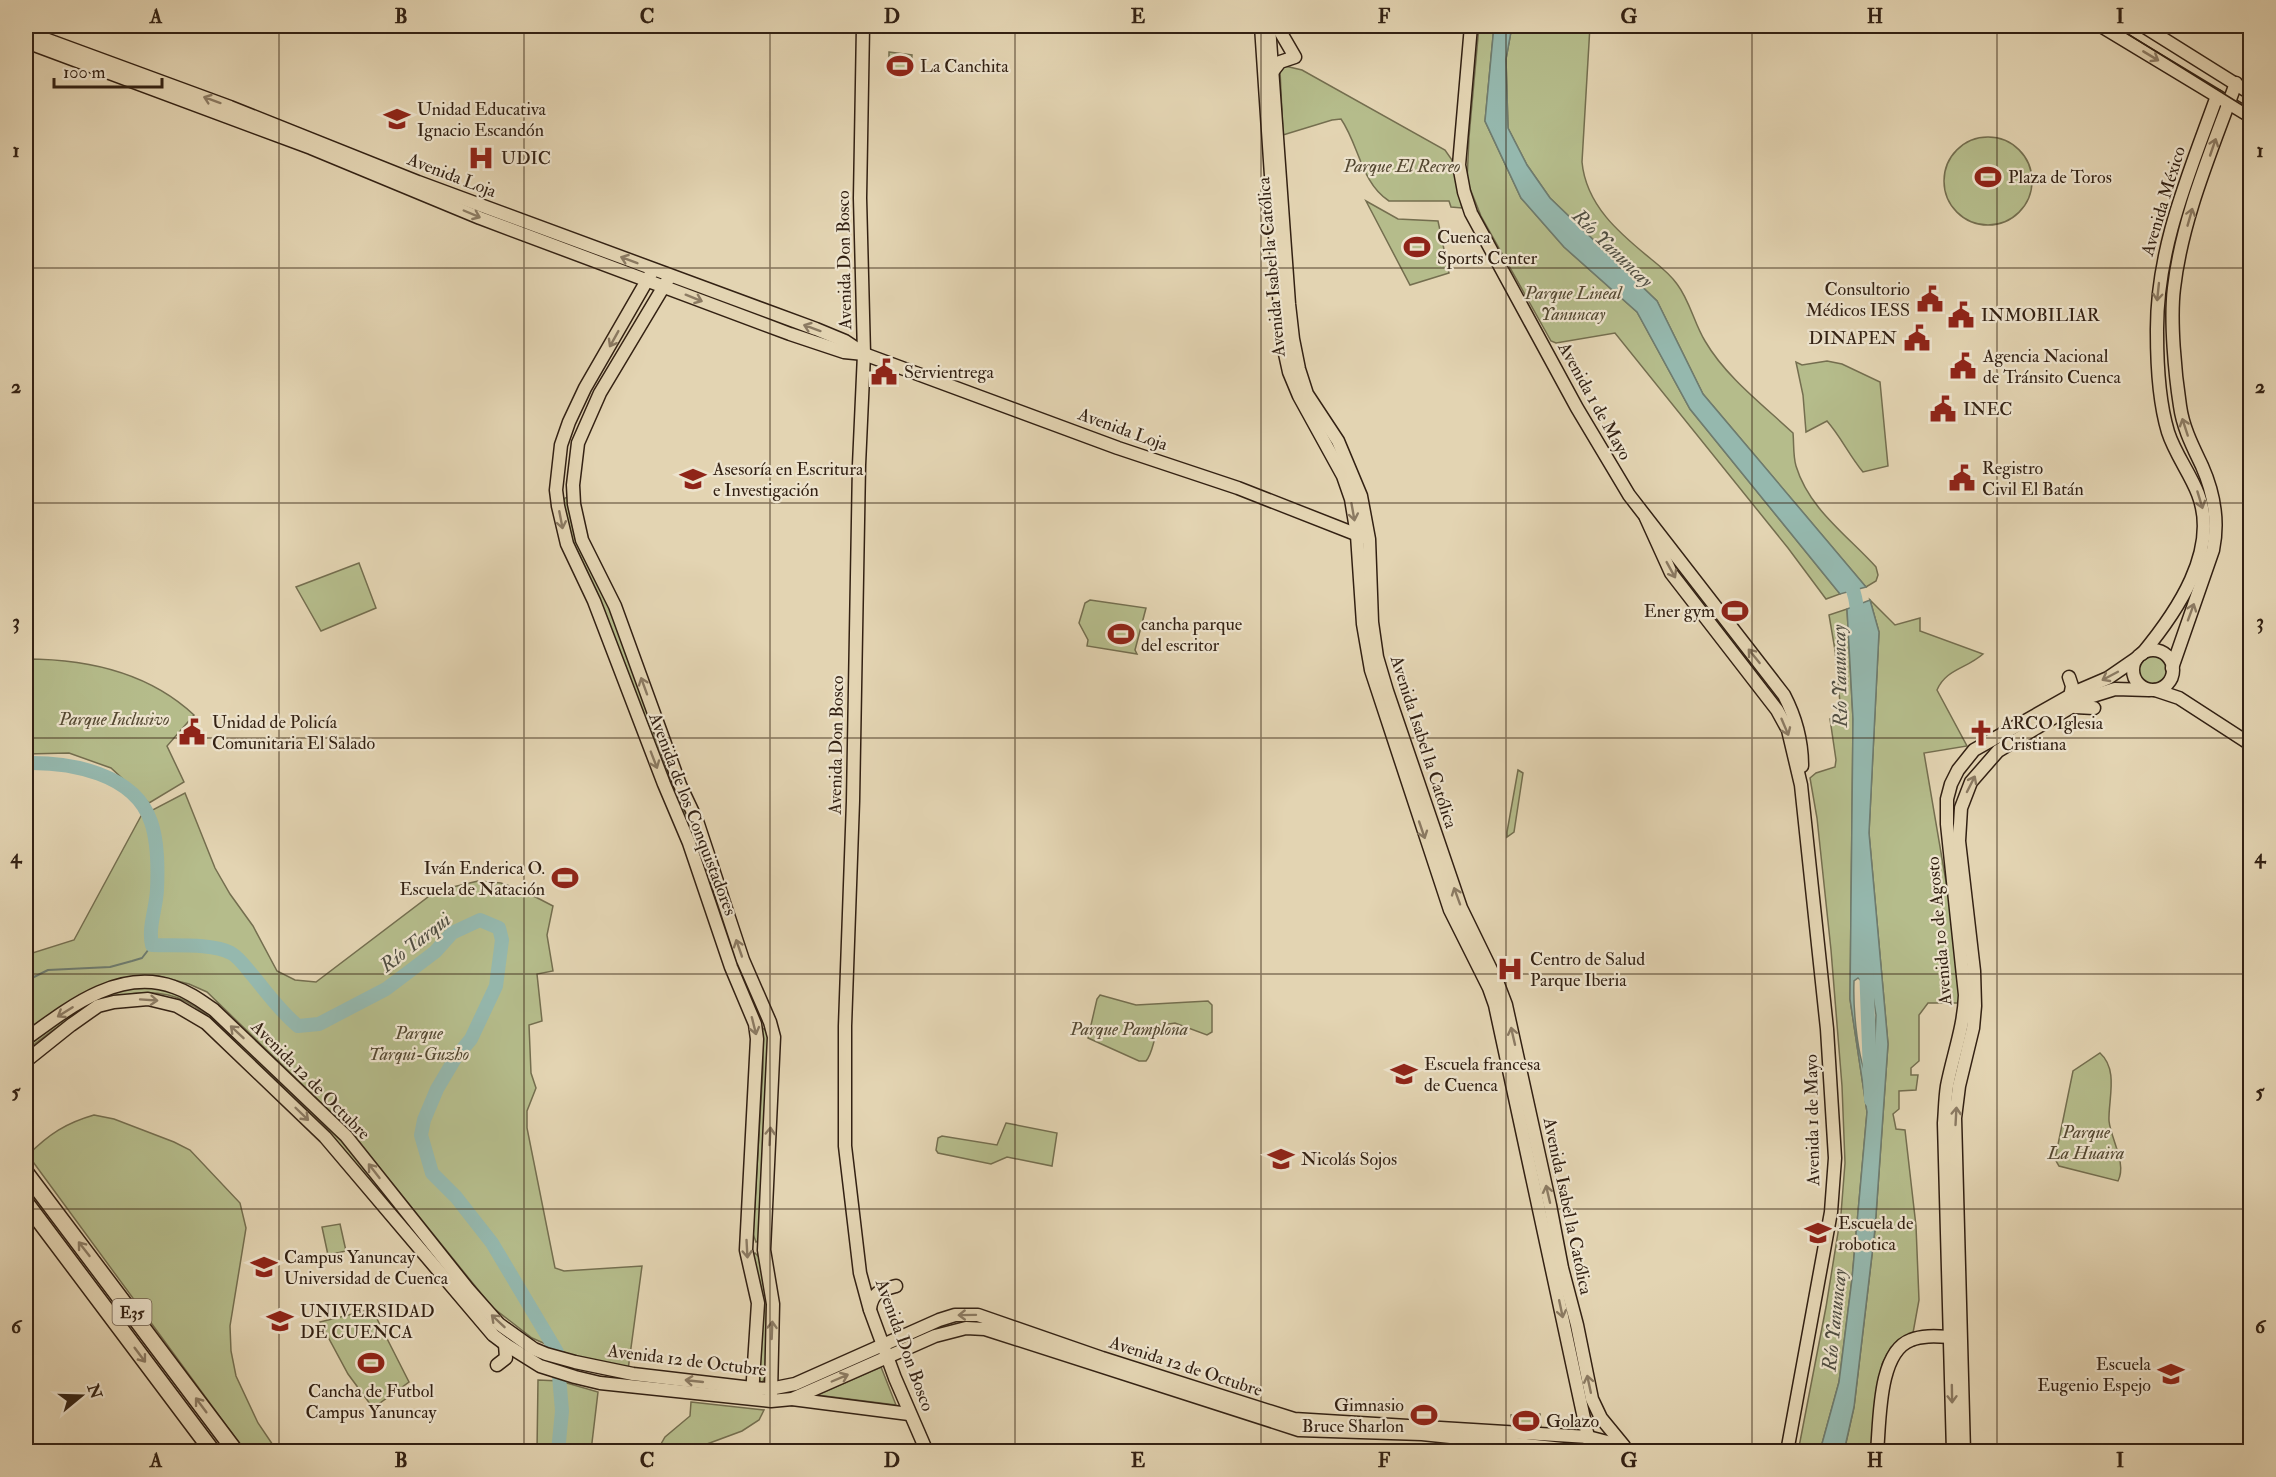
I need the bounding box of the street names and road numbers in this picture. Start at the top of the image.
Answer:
street label: Avenida México [2136,143,2191,260]
street label: Avenida Loja [403,148,500,203]
street label: Avenida Isabel la Católica [1252,176,1291,359]
street label: Avenida Don Bosco [832,190,857,331]
street label: Avenida 1 de Mayo [1552,337,1637,465]
street label: Avenida Loja [1074,402,1171,456]
street label: Avenida Isabel la Católica [1384,652,1463,832]
street label: Avenida Don Bosco [824,675,849,816]
street label: Avenida de los Conquistadores [643,709,742,919]
street label: Avenida 10 de Agosto [1922,855,1958,1007]
street label: Avenida 12 de Octubre [245,1015,376,1145]
street label: Avenida 1 de Mayo [1800,1054,1825,1187]
street label: Avenida Isabel la Católica [1537,1115,1598,1297]
street label: Avenida Don Bosco [870,1275,939,1415]
road number: E35 [112,1299,152,1325]
street label: Avenida 12 de Octubre [1105,1331,1266,1402]
street label: Avenida 12 de Octubre [605,1339,768,1382]

